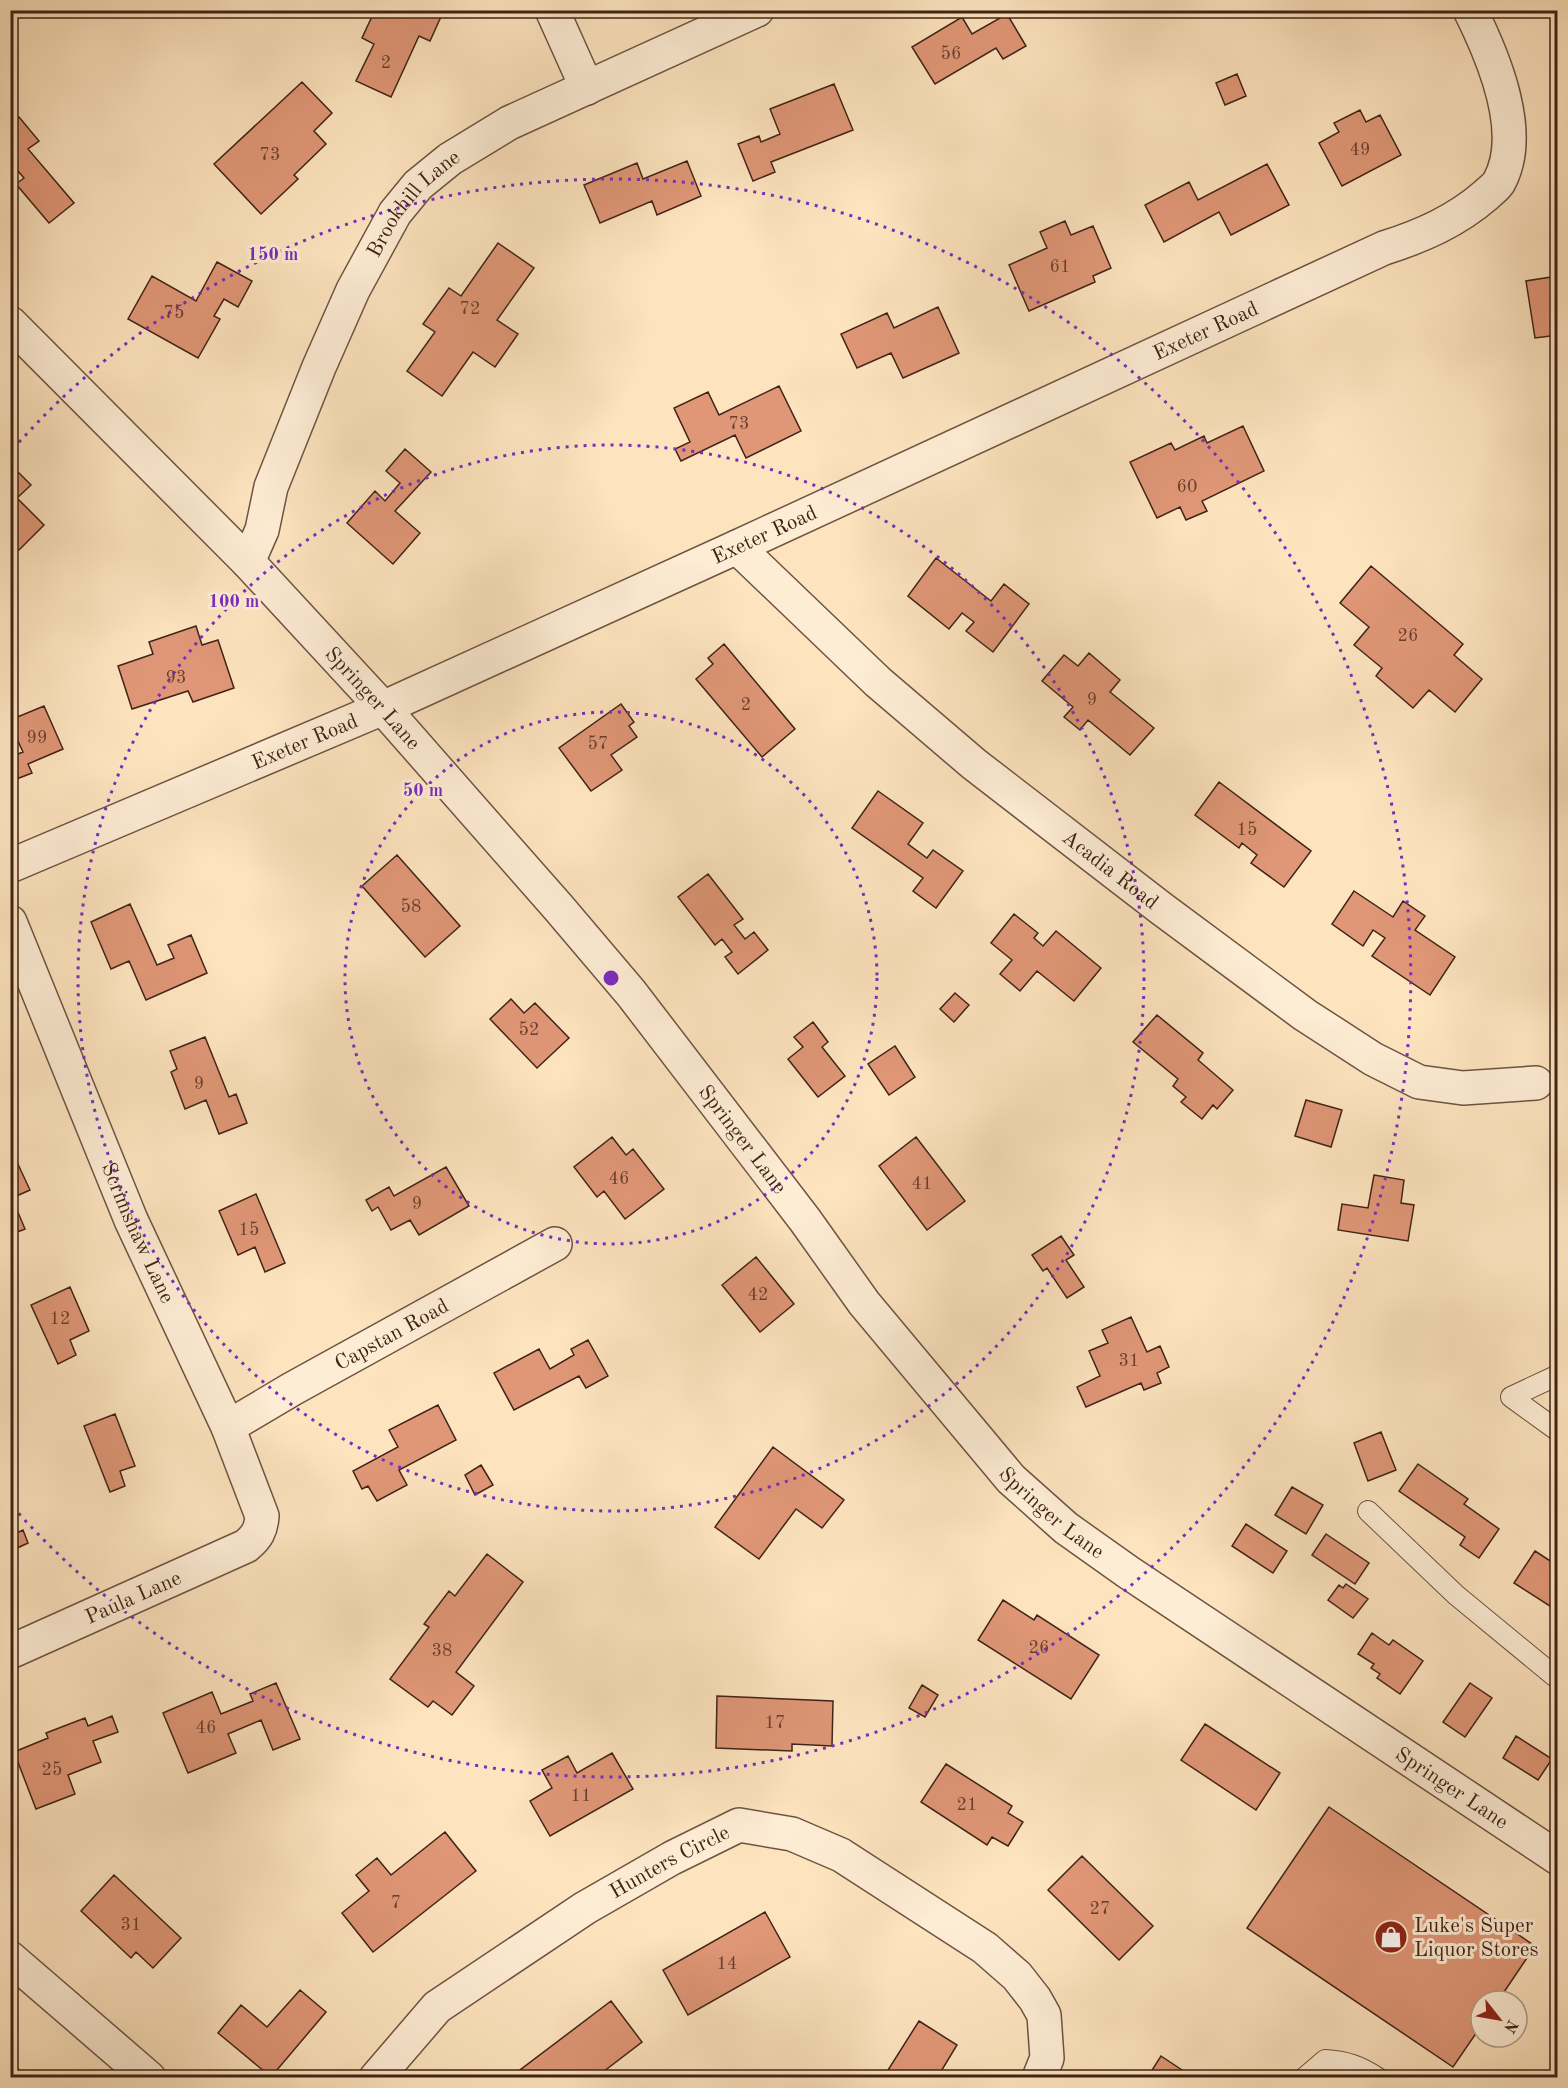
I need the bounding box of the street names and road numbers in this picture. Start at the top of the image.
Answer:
street label: Brookhill Lane [364,147,464,261]
street label: Exeter Road [1150,299,1262,365]
street label: Exeter Road [709,503,821,569]
street label: Springer Lane [320,644,424,754]
street label: Exeter Road [249,711,361,774]
street label: Acadia Road [1058,827,1162,914]
street label: Springer Lane [694,1082,790,1198]
street label: Scrimshaw Lane [97,1160,177,1307]
street label: Capstan Road [332,1296,453,1375]
street label: Springer Lane [994,1464,1108,1564]
street label: Paula Lane [83,1568,185,1629]
street label: Springer Lane [1391,1744,1511,1834]
street label: Hunters Circle [607,1822,733,1903]

